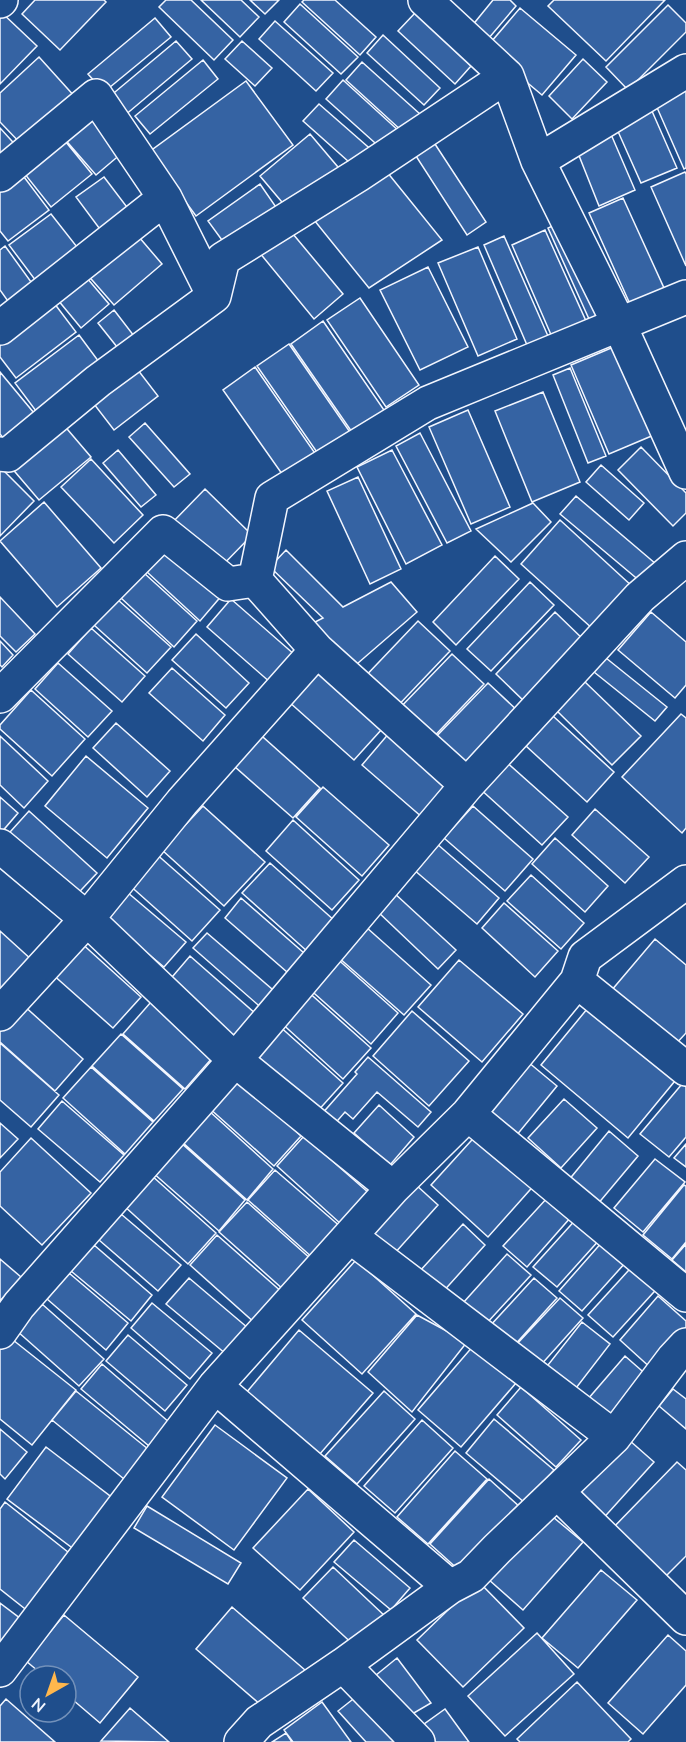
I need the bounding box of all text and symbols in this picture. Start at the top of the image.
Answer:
north arrow [18,1664,78,1724]
text: N [27,1694,49,1717]

